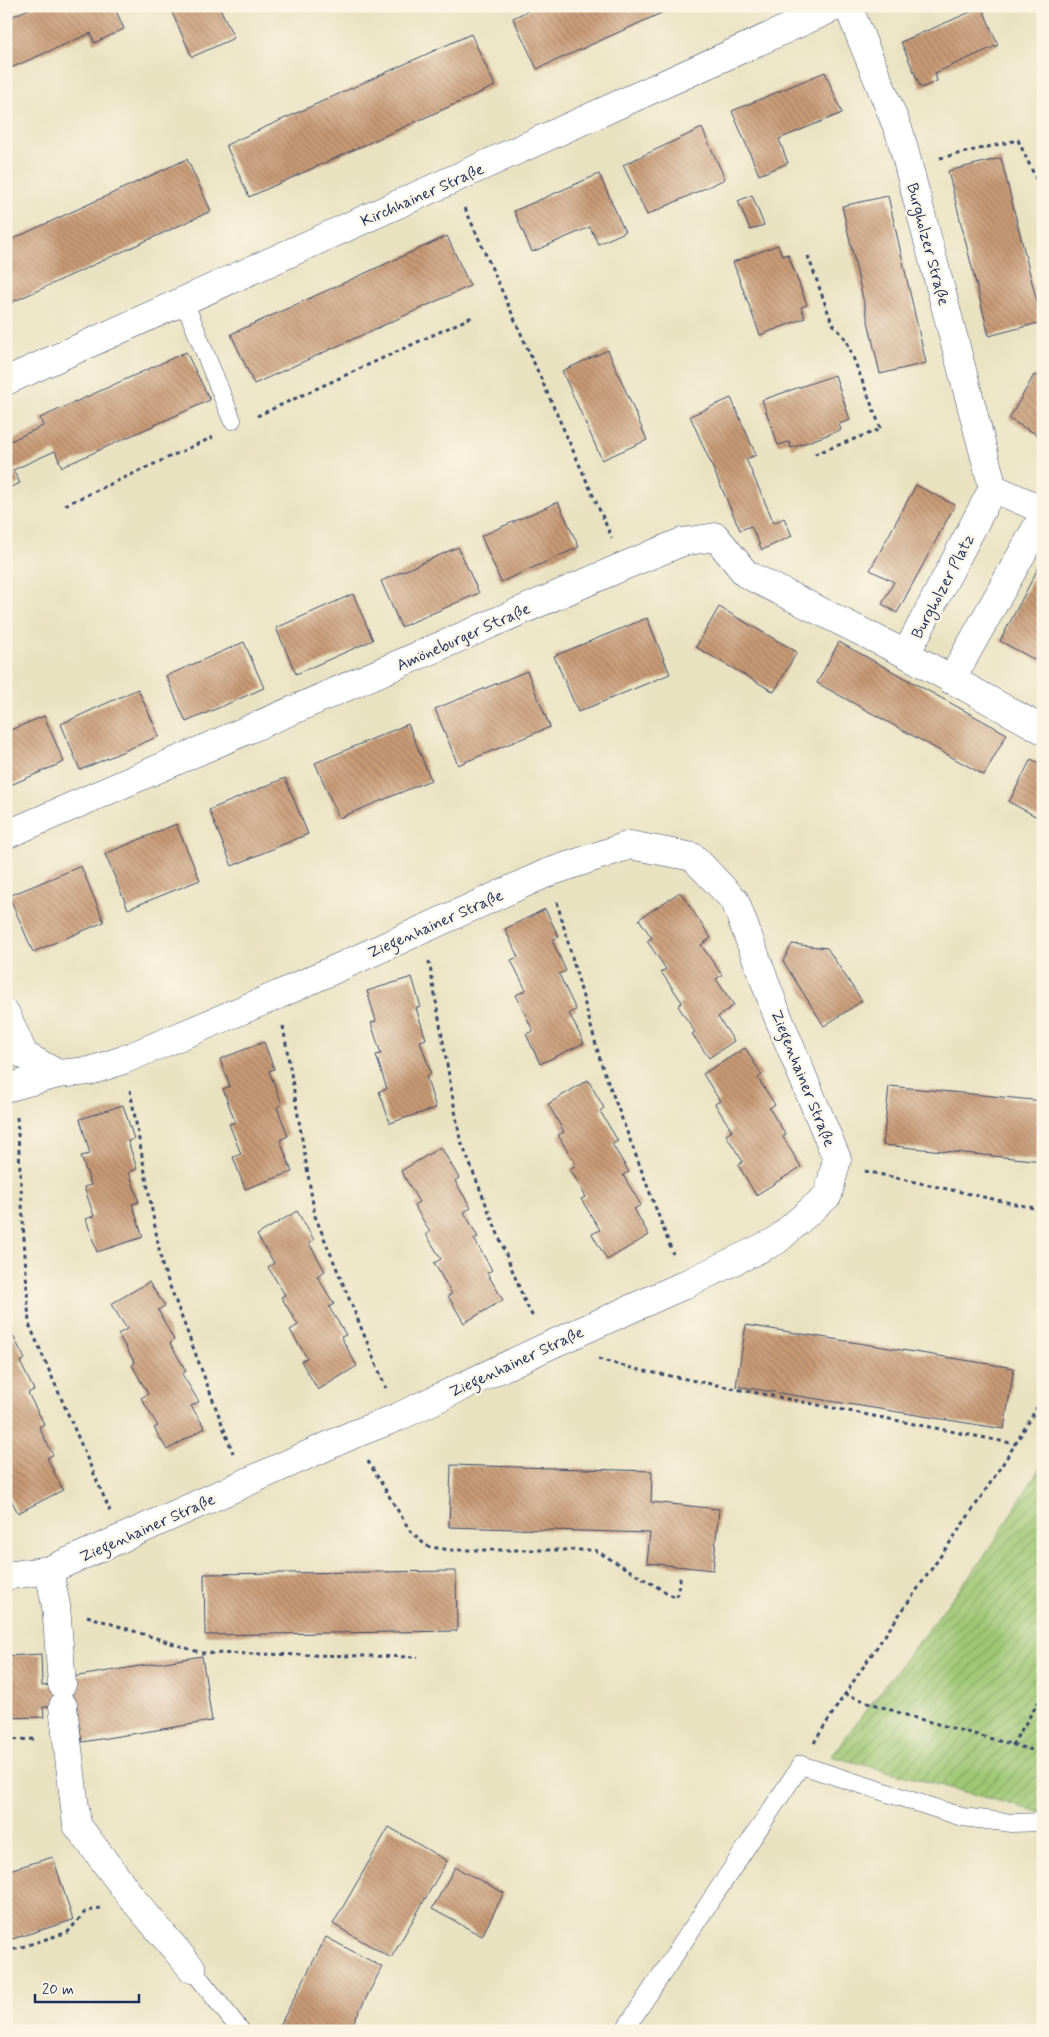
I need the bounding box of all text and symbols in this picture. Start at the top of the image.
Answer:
street label: Kirchhainer Straße [358,159,488,232]
street label: Burgholzer Straße [900,181,954,308]
street label: Burgholzer Platz [907,531,981,643]
street label: Amöneburger Straße [393,598,534,676]
street label: Ziegenhainer Straße [365,885,507,965]
street label: Ziegenhainer Straße [765,1007,840,1151]
street label: Ziegenhainer Straße [446,1322,588,1404]
street label: Ziegenhainer Straße [77,1489,219,1569]
scale bar [35,1972,139,2004]
text: 20 m [42,1980,74,2000]

